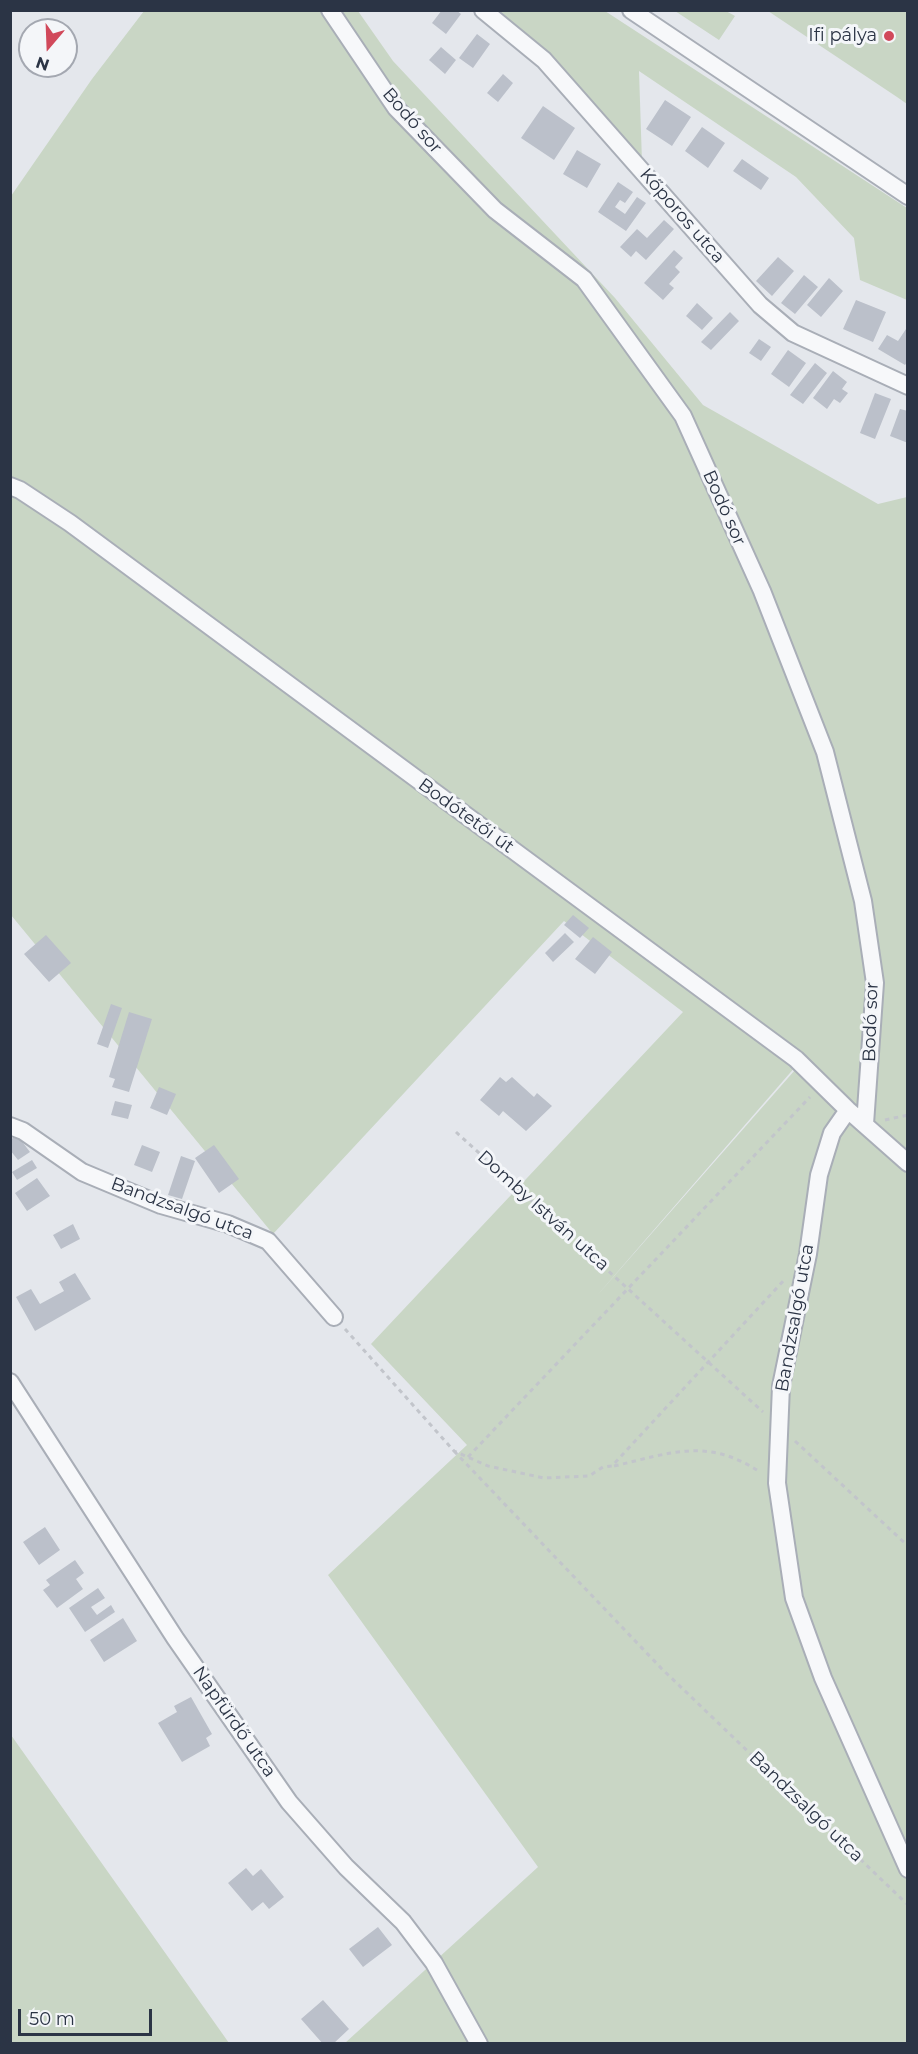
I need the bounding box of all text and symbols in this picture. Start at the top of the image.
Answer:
north arrow [18,18,78,78]
place label: Ifi pálya [808,25,877,47]
marker: Ifi pálya [882,29,896,43]
text: N [33,53,52,75]
street label: Bodó sor [377,84,447,158]
street label: Kőporos utca [635,164,729,268]
street label: Bodó sor [698,467,750,549]
street label: Bodótetői út [414,774,518,858]
street label: Bodó sor [859,981,883,1063]
street label: Domby István utca [473,1146,613,1276]
street label: Bandzsalgó utca [108,1173,256,1245]
street label: Bandzsalgó utca [771,1242,819,1394]
street label: Napfürdő utca [188,1662,280,1782]
street label: Bandzsalgó utca [744,1747,868,1867]
scale bar [21,1997,154,2035]
text: 50 m [29,2008,75,2030]

